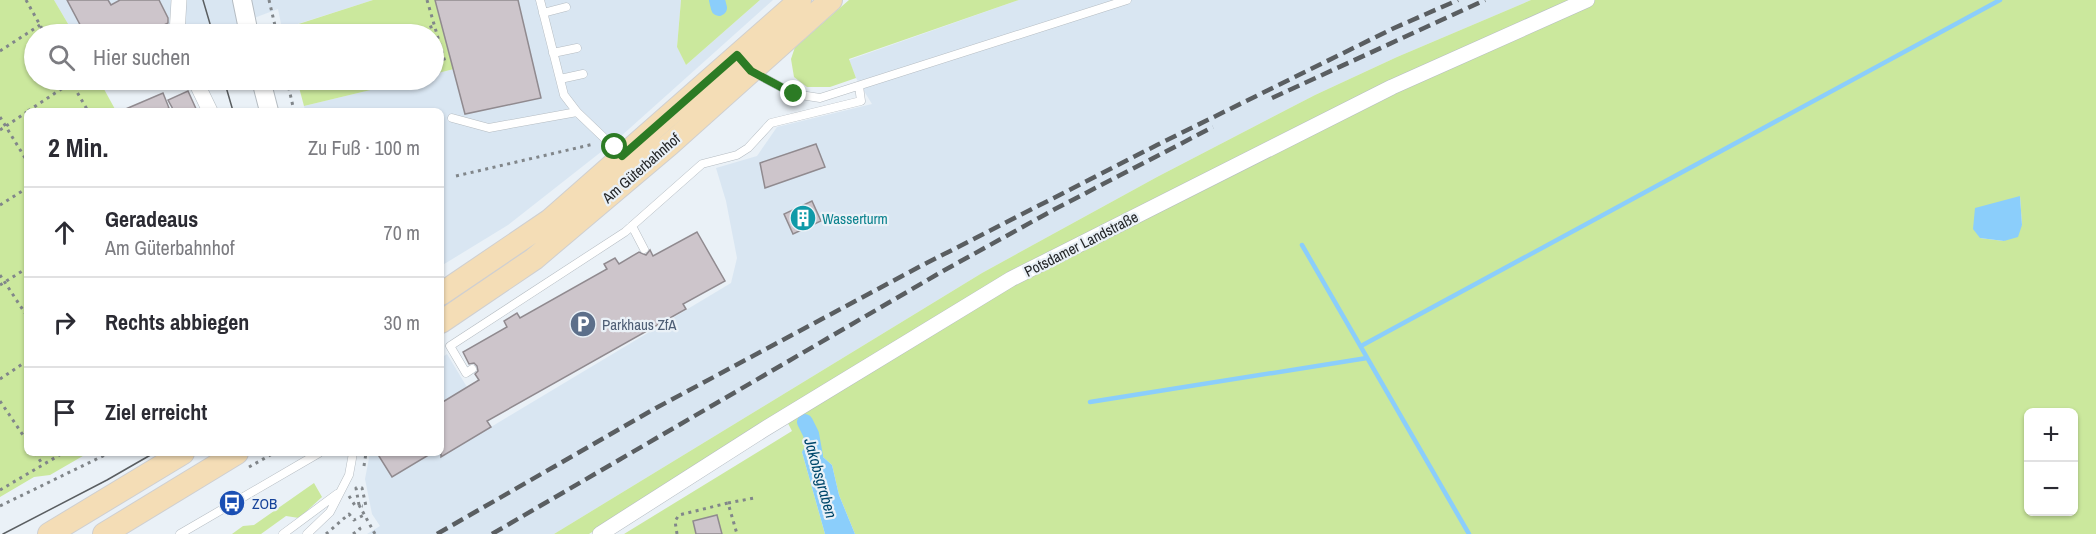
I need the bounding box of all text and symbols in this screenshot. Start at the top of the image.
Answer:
search box [24,24,444,90]
icon: search [45,41,78,74]
text: Hier suchen [93,42,190,72]
route end [780,80,806,106]
street label: Am Güterbahnhof [597,128,685,208]
text: 2 Min. [48,130,108,165]
route start [601,133,627,159]
text: Zu Fuß · 100 m [308,134,420,161]
building icon: Wasserturm [788,203,818,233]
text: Geradeaus [105,204,198,234]
street label: Potsdamer Landstraße [1020,206,1142,282]
place label: Wasserturm [822,208,888,229]
icon: ahead [48,216,81,249]
text: 70 m [384,219,420,246]
text: Am Güterbahnhof [105,234,234,261]
icon: right [48,306,81,339]
text: Rechts abbiegen [105,307,249,337]
text: 30 m [384,309,420,336]
parking icon: Parkhaus ZfA [568,309,598,339]
place label: Parkhaus ZfA [602,314,677,335]
icon: arrive [48,396,81,429]
text: Ziel erreicht [105,397,207,427]
map controls [2024,408,2078,516]
button: + [2024,408,2078,462]
water label: Jakobsgraben [799,434,843,521]
button: − [2024,462,2078,516]
bus stop icon: ZOB [217,488,247,518]
place label: ZOB [252,493,277,514]

